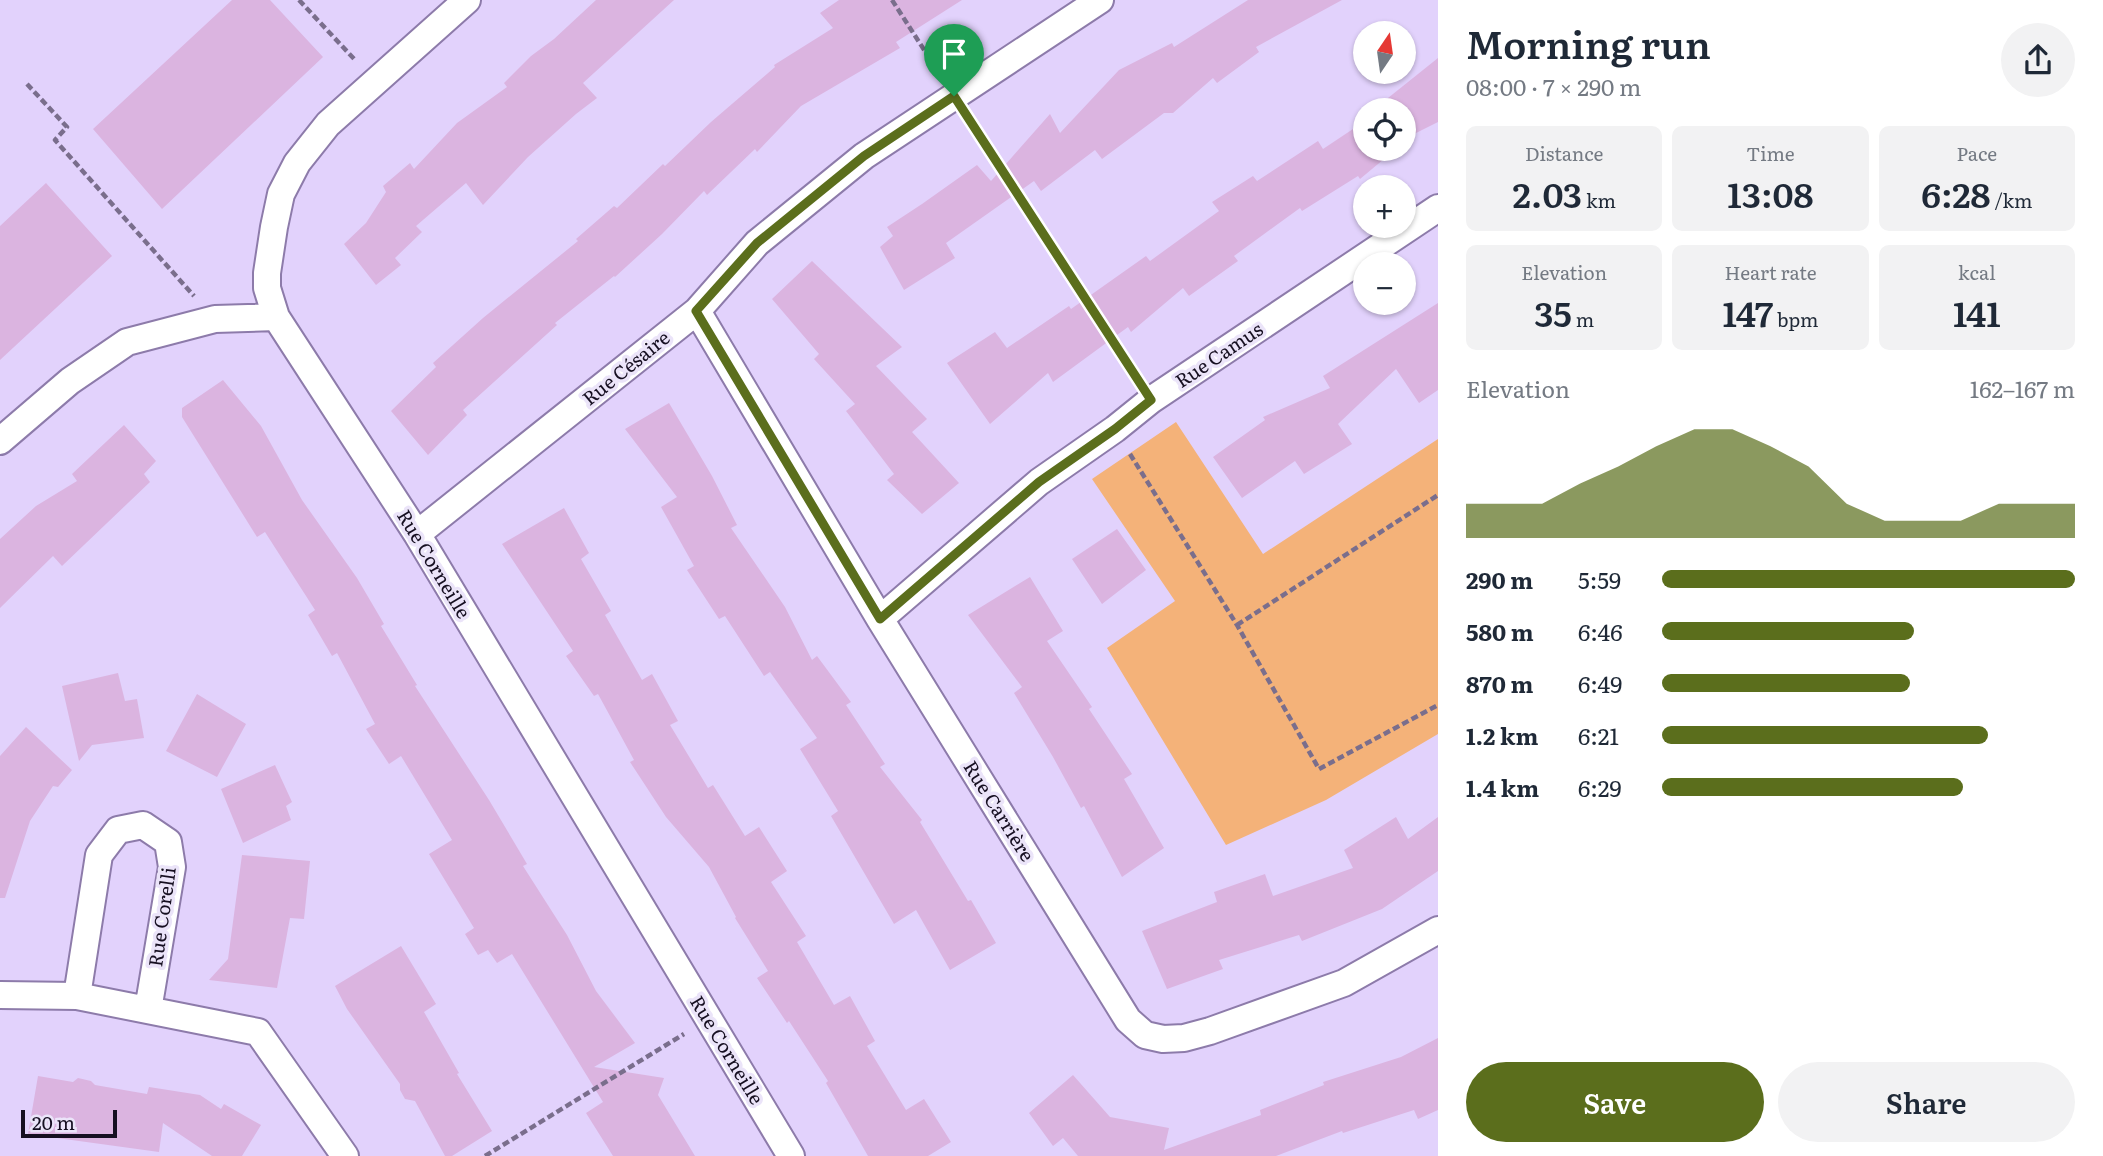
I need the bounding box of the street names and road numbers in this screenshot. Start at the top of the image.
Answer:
street label: Rue Camus [1169,314,1268,394]
street label: Rue Césaire [576,323,675,411]
street label: Rue Corneille [391,504,479,623]
street label: Rue Carrière [958,755,1042,867]
street label: Rue Corelli [140,865,182,968]
street label: Rue Corneille [684,990,772,1109]

